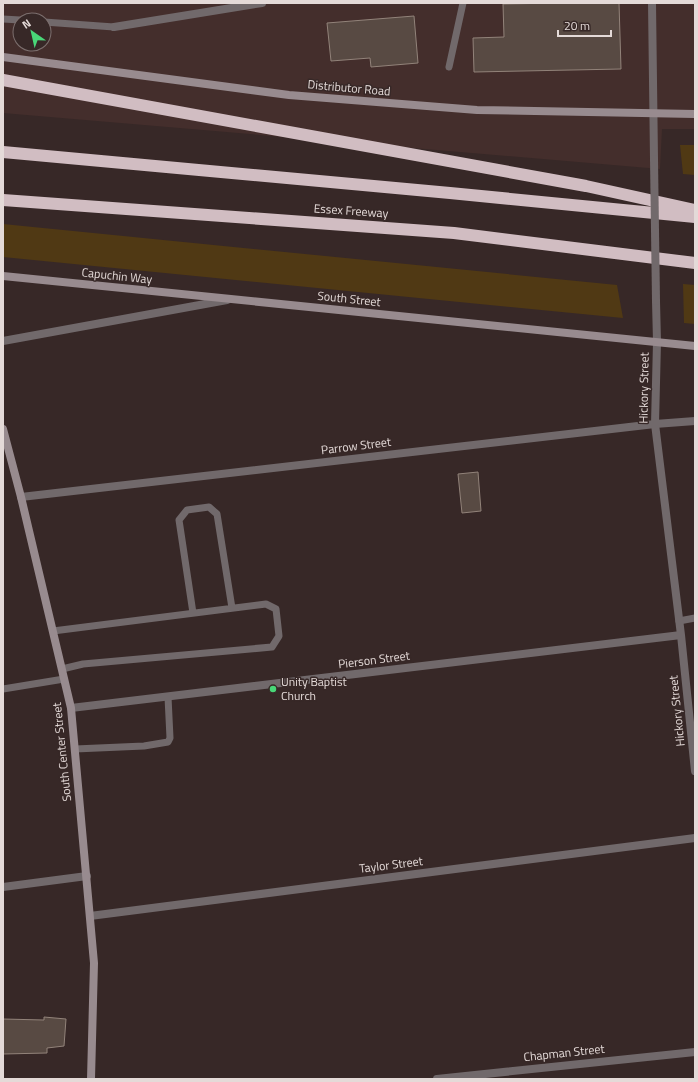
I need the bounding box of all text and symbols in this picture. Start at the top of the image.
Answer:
north arrow [12,12,52,52]
scale bar [558,12,611,38]
text: N [19,15,34,32]
text: 20 m [564,16,590,35]
street label: Distributor Road [307,74,391,101]
street label: Essex Freeway [313,198,389,223]
street label: Capuchin Way [81,262,153,289]
street label: South Street [317,286,382,311]
street label: Hickory Street [633,351,654,424]
street label: Parrow Street [320,432,393,459]
street label: Pierson Street [337,646,412,673]
place label: Unity Baptist Church [281,672,348,705]
street label: Hickory Street [663,674,690,748]
marker: Unity Baptist Church [268,684,278,694]
street label: South Center Street [47,701,76,802]
street label: Taylor Street [358,851,425,878]
street label: Chapman Street [522,1039,606,1066]

